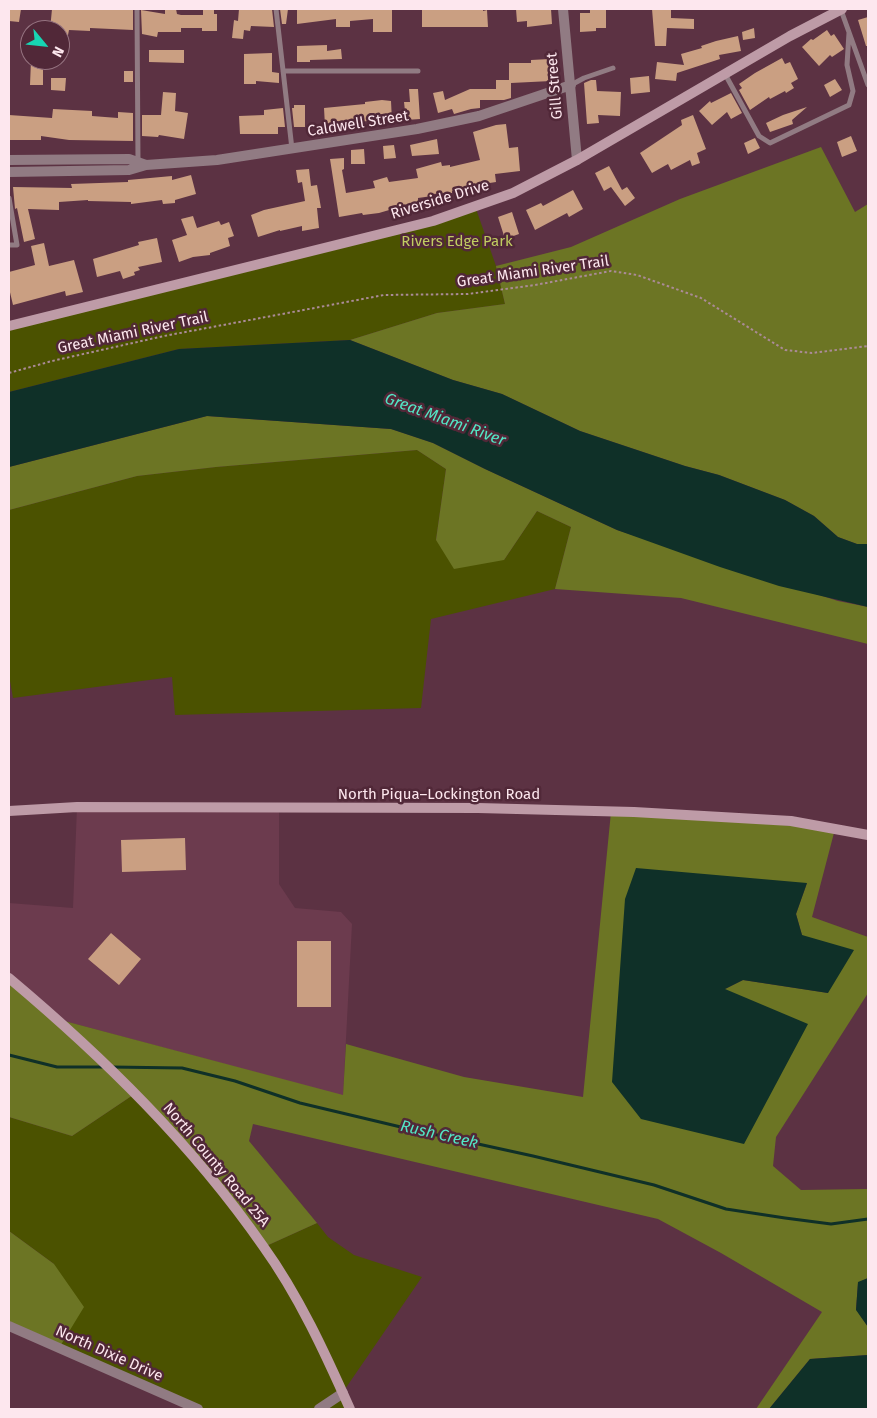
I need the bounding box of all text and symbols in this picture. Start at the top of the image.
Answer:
north arrow [20,20,70,70]
text: N [48,44,67,60]
street label: Gill Street [543,52,567,120]
street label: Caldwell Street [306,107,410,141]
street label: Riverside Drive [389,176,491,224]
park label: Rivers Edge Park [401,233,513,251]
street label: Great Miami River Trail [456,252,610,292]
street label: Great Miami River Trail [56,308,210,358]
water label: Great Miami River [382,389,508,451]
street label: North Piqua–Lockington Road [338,786,540,804]
street label: North County Road 25A [159,1099,273,1231]
water label: Rush Creek [398,1117,480,1153]
street label: North Dixie Drive [52,1322,166,1386]

